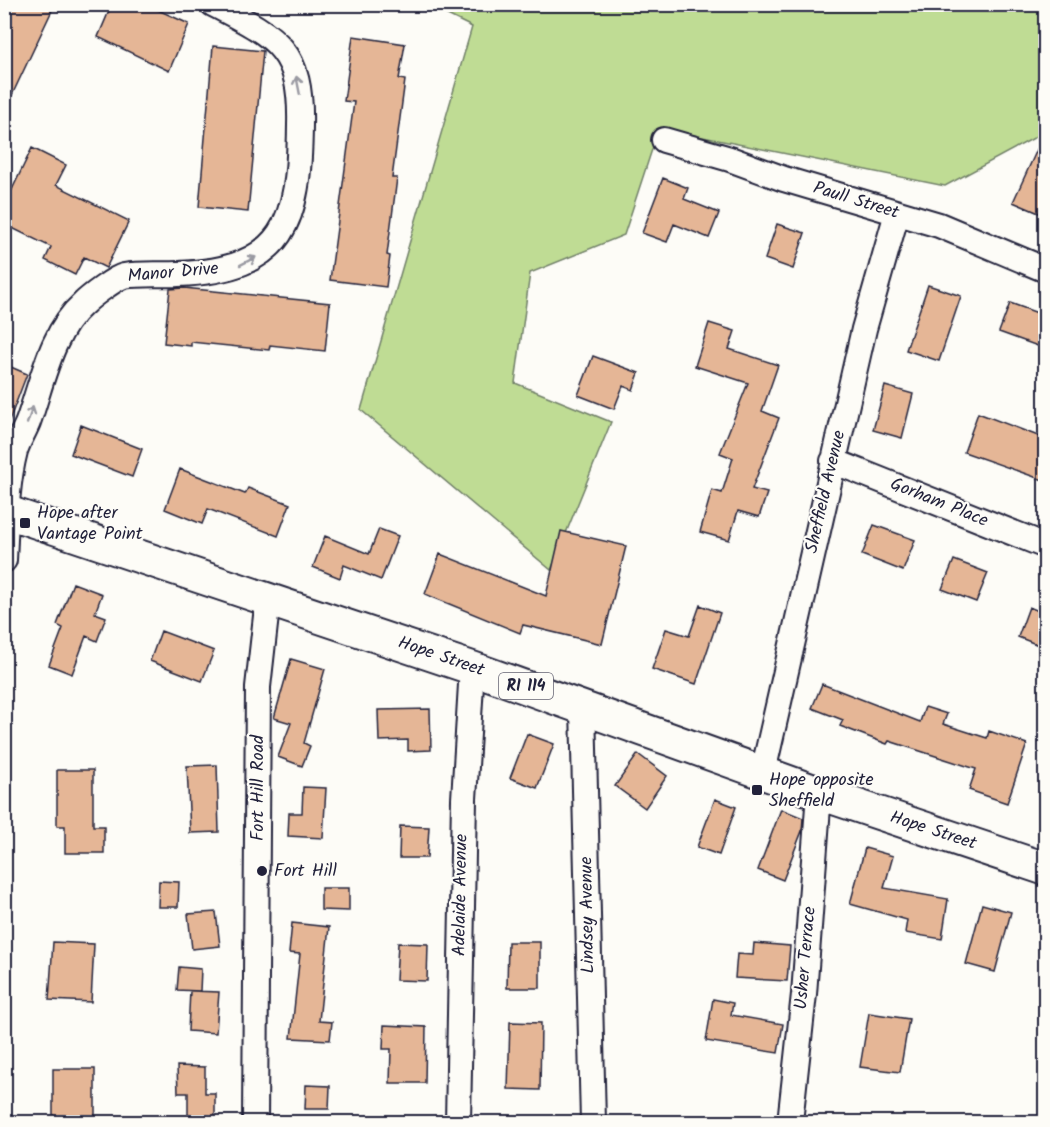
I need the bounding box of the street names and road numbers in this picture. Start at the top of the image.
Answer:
street label: Paull Street [809,174,904,228]
street label: Manor Drive [126,255,220,291]
street label: Sheffield Avenue [798,428,854,556]
street label: Gorham Place [886,470,992,536]
street label: Hope Street [394,629,489,686]
road number: RI 114 [499,673,553,699]
street label: Fort Hill Road [244,734,273,841]
street label: Hope Street [886,803,981,859]
street label: Adelaide Avenue [445,834,477,956]
street label: Lindsey Avenue [572,856,604,974]
street label: Usher Terrace [787,905,825,1011]

